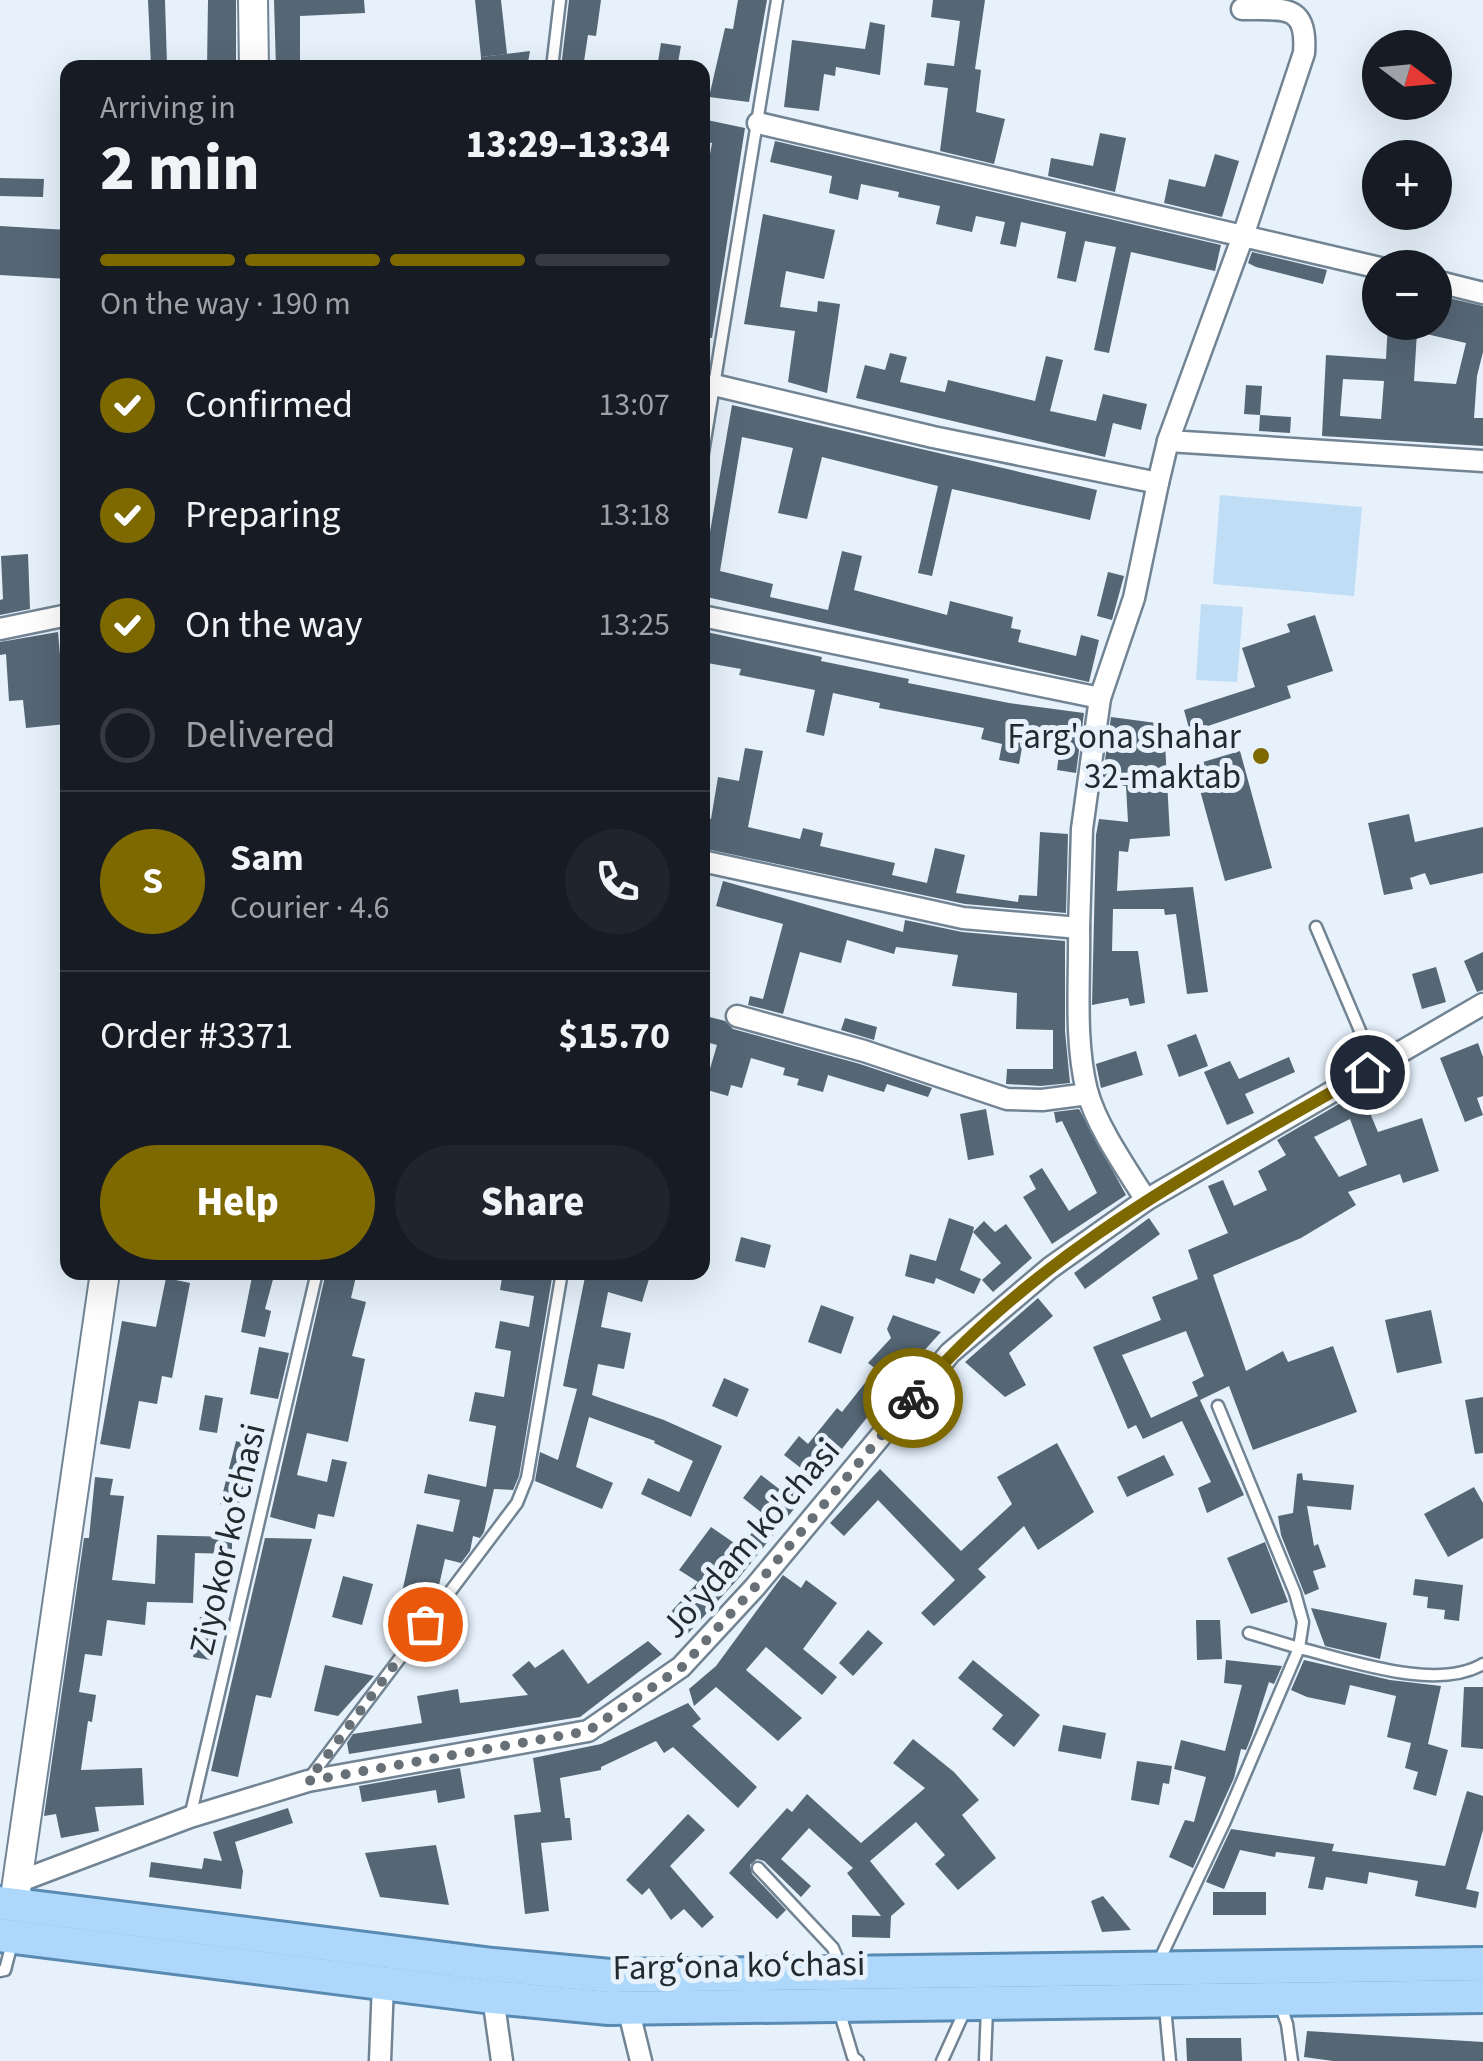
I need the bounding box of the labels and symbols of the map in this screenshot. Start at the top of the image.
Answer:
north arrow [1362,30,1452,120]
place label: Farg'ona shahar 32-maktab [1007,712,1242,802]
marker: Farg'ona shahar 32-maktab [1250,745,1272,767]
pin [1325,1030,1410,1115]
courier [863,1348,963,1448]
street label: Ziyokor koʻchasi [177,1418,279,1660]
street label: Jo'ydam ko'chasi [650,1428,852,1650]
pin [383,1582,468,1667]
street label: Fargʻona koʻchasi [612,1939,866,1993]

